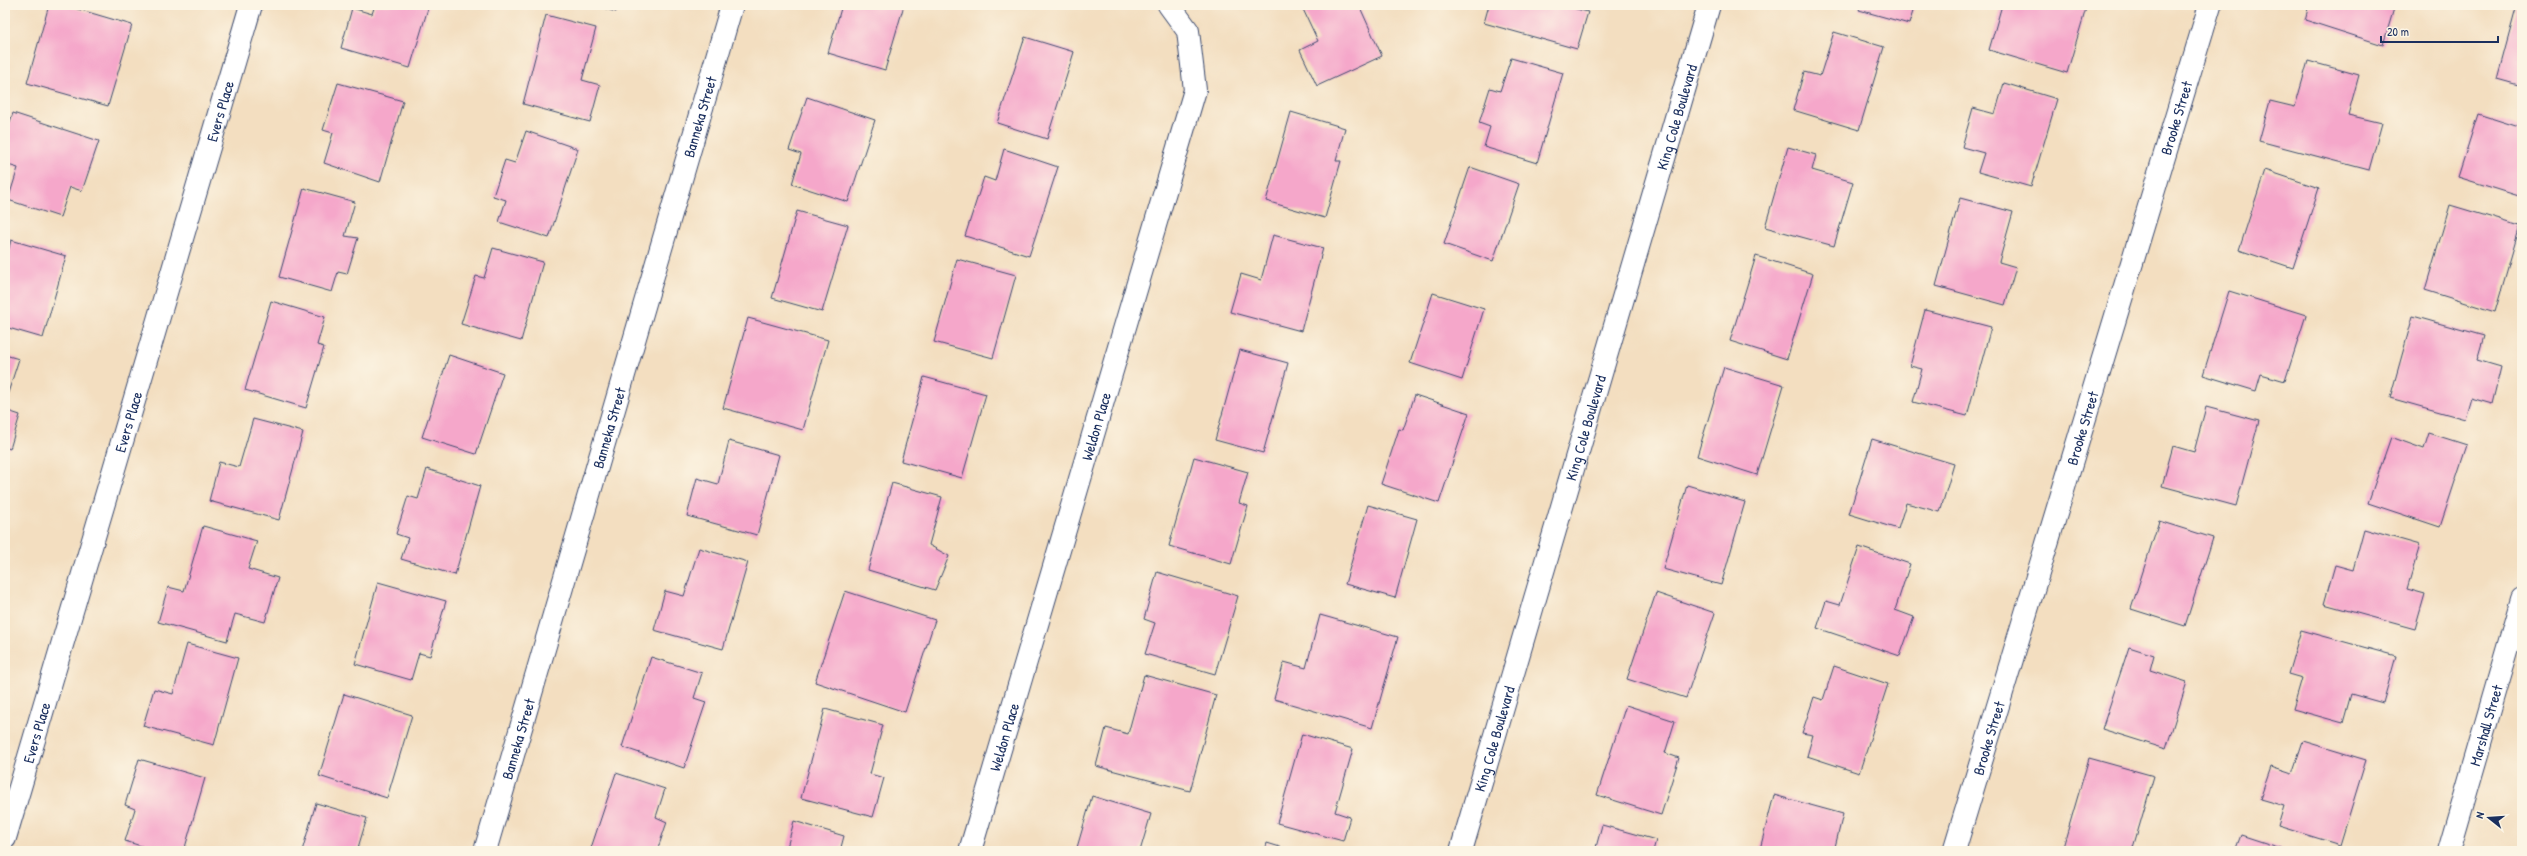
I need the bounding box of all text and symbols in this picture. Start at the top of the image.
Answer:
scale bar [2381,18,2498,44]
text: 20 m [2387,23,2409,40]
street label: King Cole Boulevard [1651,61,1702,172]
street label: Banneka Street [678,73,721,160]
street label: Evers Place [201,78,239,144]
street label: Brooke Street [2155,78,2197,157]
street label: King Cole Boulevard [1560,372,1611,483]
street label: Banneka Street [587,384,631,471]
street label: Brooke Street [2061,388,2103,467]
street label: Evers Place [109,389,147,455]
street label: Weldon Place [1076,389,1116,463]
street label: Marshall Street [2464,681,2507,768]
street label: King Cole Boulevard [1468,683,1519,794]
street label: Banneka Street [496,695,540,782]
street label: Brooke Street [1967,698,2009,778]
street label: Evers Place [17,700,55,765]
street label: Weldon Place [984,700,1024,774]
north arrow [2469,798,2509,838]
text: N [2472,810,2487,820]

